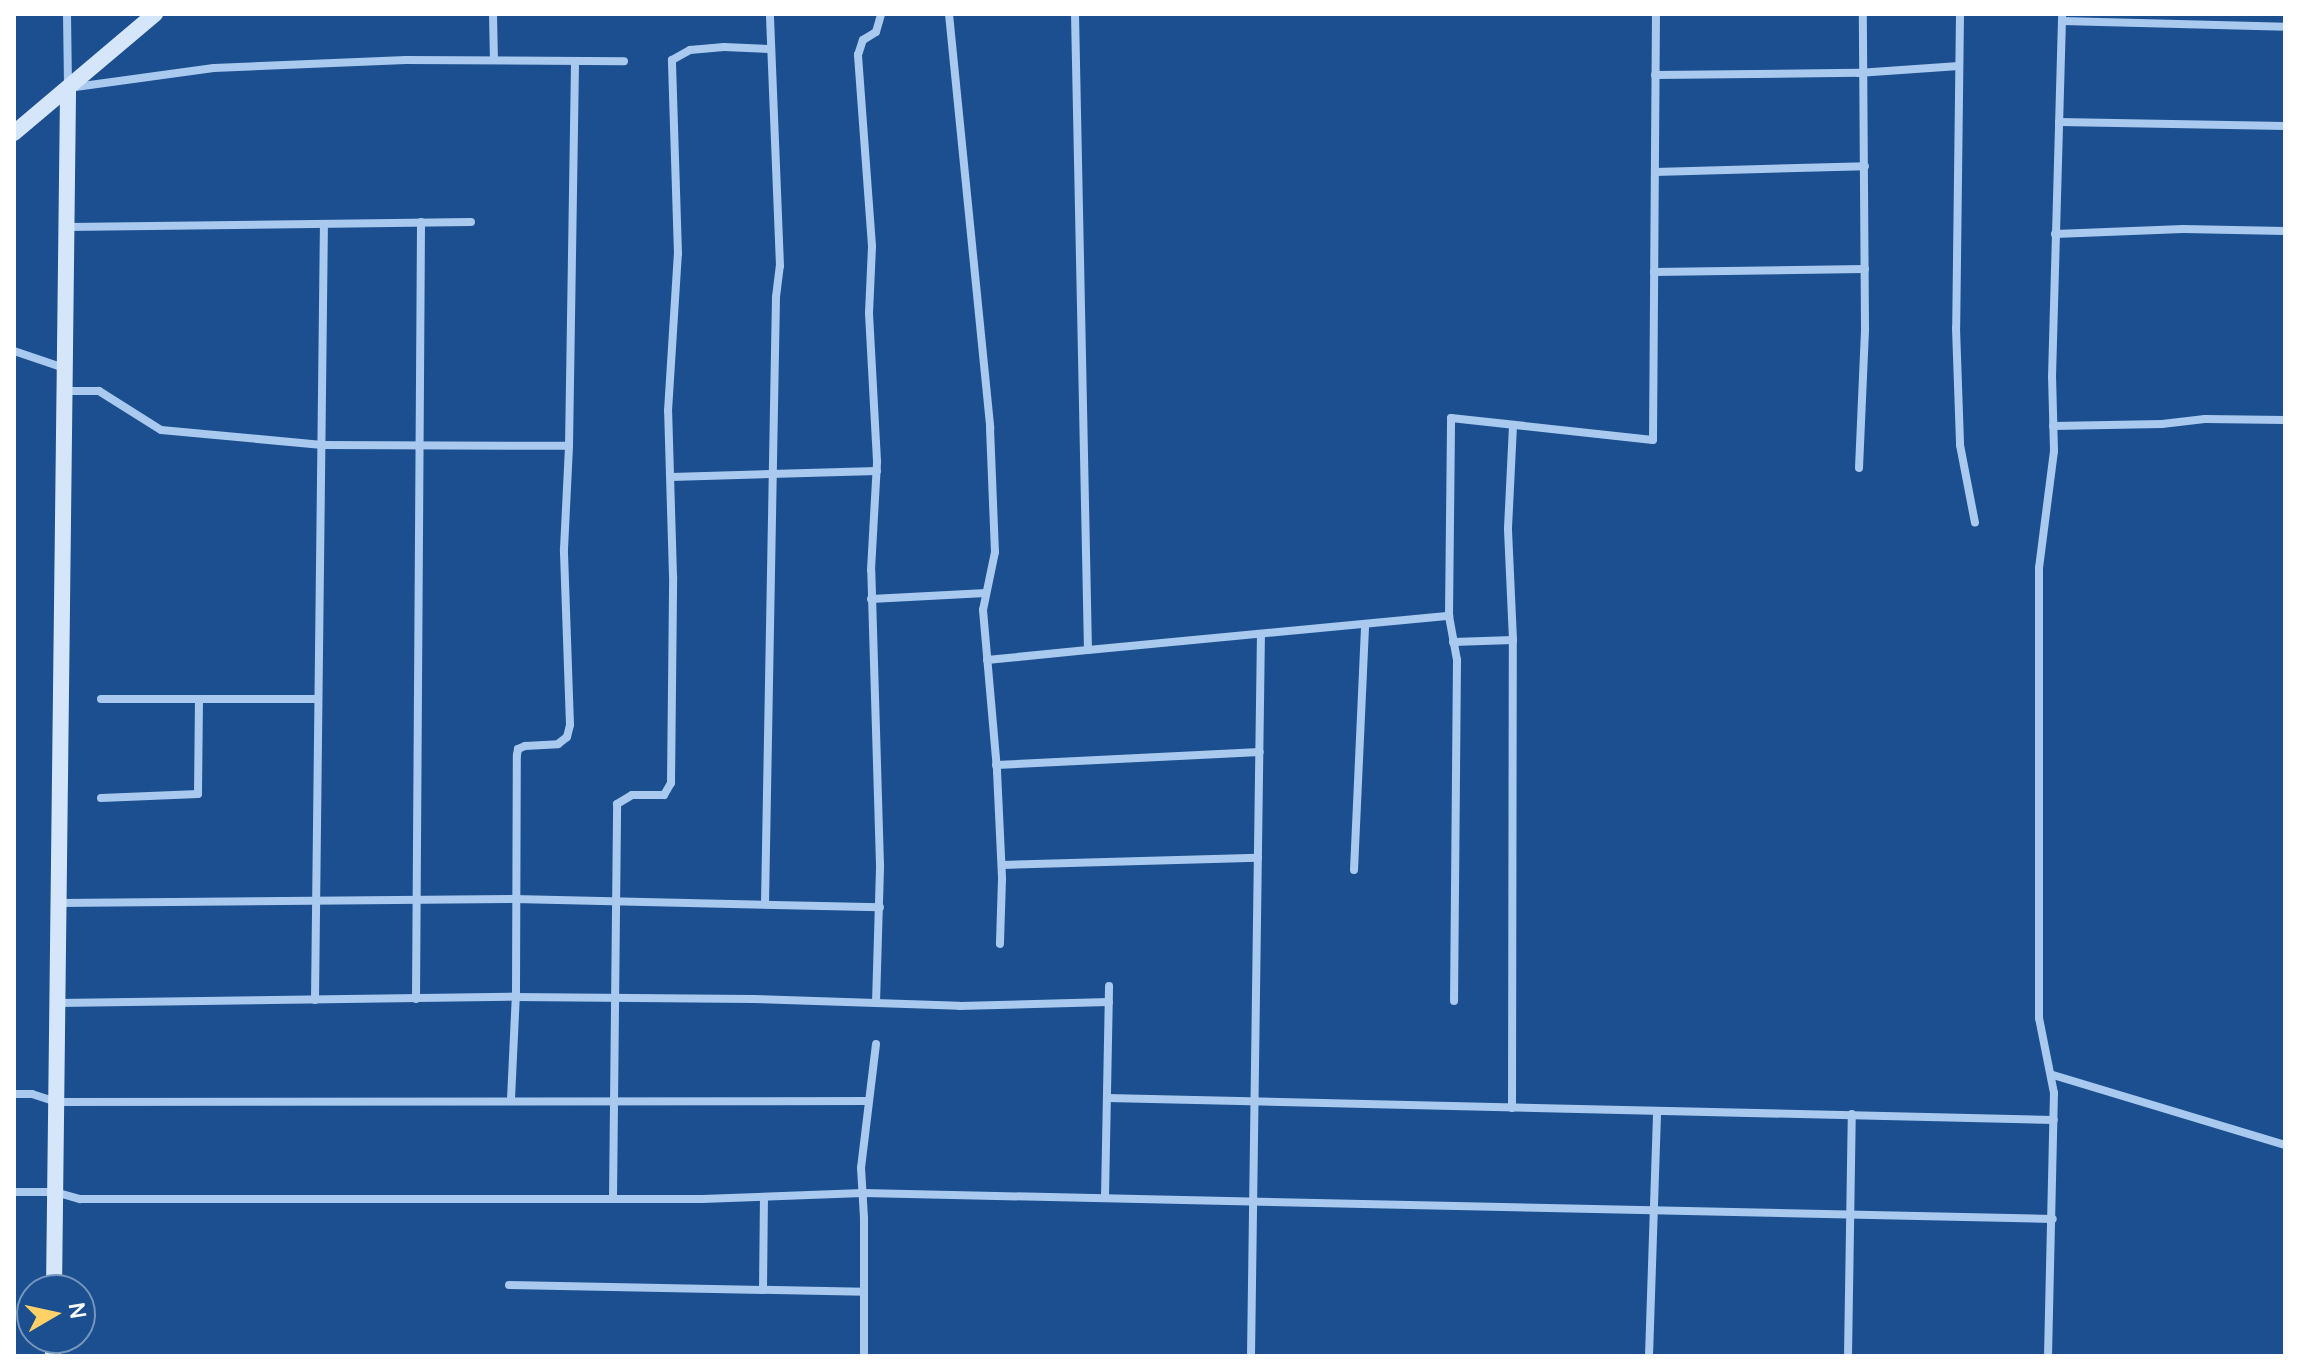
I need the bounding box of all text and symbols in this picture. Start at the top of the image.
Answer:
north arrow [16,1274,96,1354]
text: N [62,1300,94,1321]

